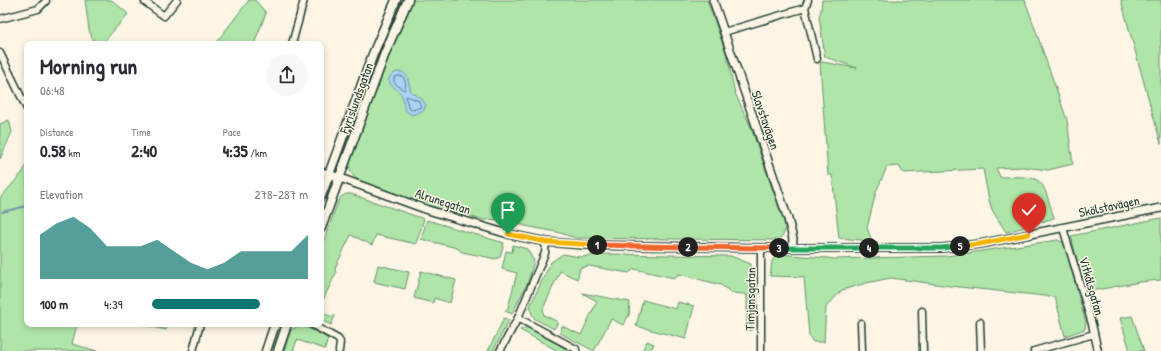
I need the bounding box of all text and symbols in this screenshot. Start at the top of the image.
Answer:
text: Morning run [40,51,137,81]
button: share [266,54,308,96]
street label: Fyrislundsgatan [335,60,377,137]
text: 06:48 [40,81,65,99]
street label: Slavstavägen [747,88,785,152]
text: Distance [40,125,74,139]
text: Time [131,125,151,139]
text: Pace [223,125,241,139]
text: 0.58 [40,139,66,162]
text: 2:40 [131,139,157,162]
text: 4:35 [223,139,248,162]
text: km [66,146,80,160]
text: /km [248,146,267,160]
street label: Alrunegatan [413,184,473,218]
text: Elevation [40,185,83,203]
text: 278–287 m [254,185,308,203]
street label: Skölstavägen [1077,191,1141,221]
pin [491,193,525,234]
pin [1012,193,1046,234]
icon: arrive [497,199,519,221]
icon: check [1018,199,1040,221]
pin: 1 [587,235,607,255]
pin: 5 [950,236,970,256]
pin: 2 [678,237,698,257]
text: 1 [595,238,599,252]
pin: 3 [769,238,789,258]
pin: 4 [859,238,879,258]
text: 5 [958,239,962,253]
text: 2 [685,240,691,254]
text: 3 [777,241,781,255]
text: 4 [867,241,871,255]
street label: Vitkålsgatan [1075,255,1109,317]
street label: Timjansgatan [740,267,760,331]
text: 100 m [40,295,68,313]
text: 4:39 [104,295,123,313]

